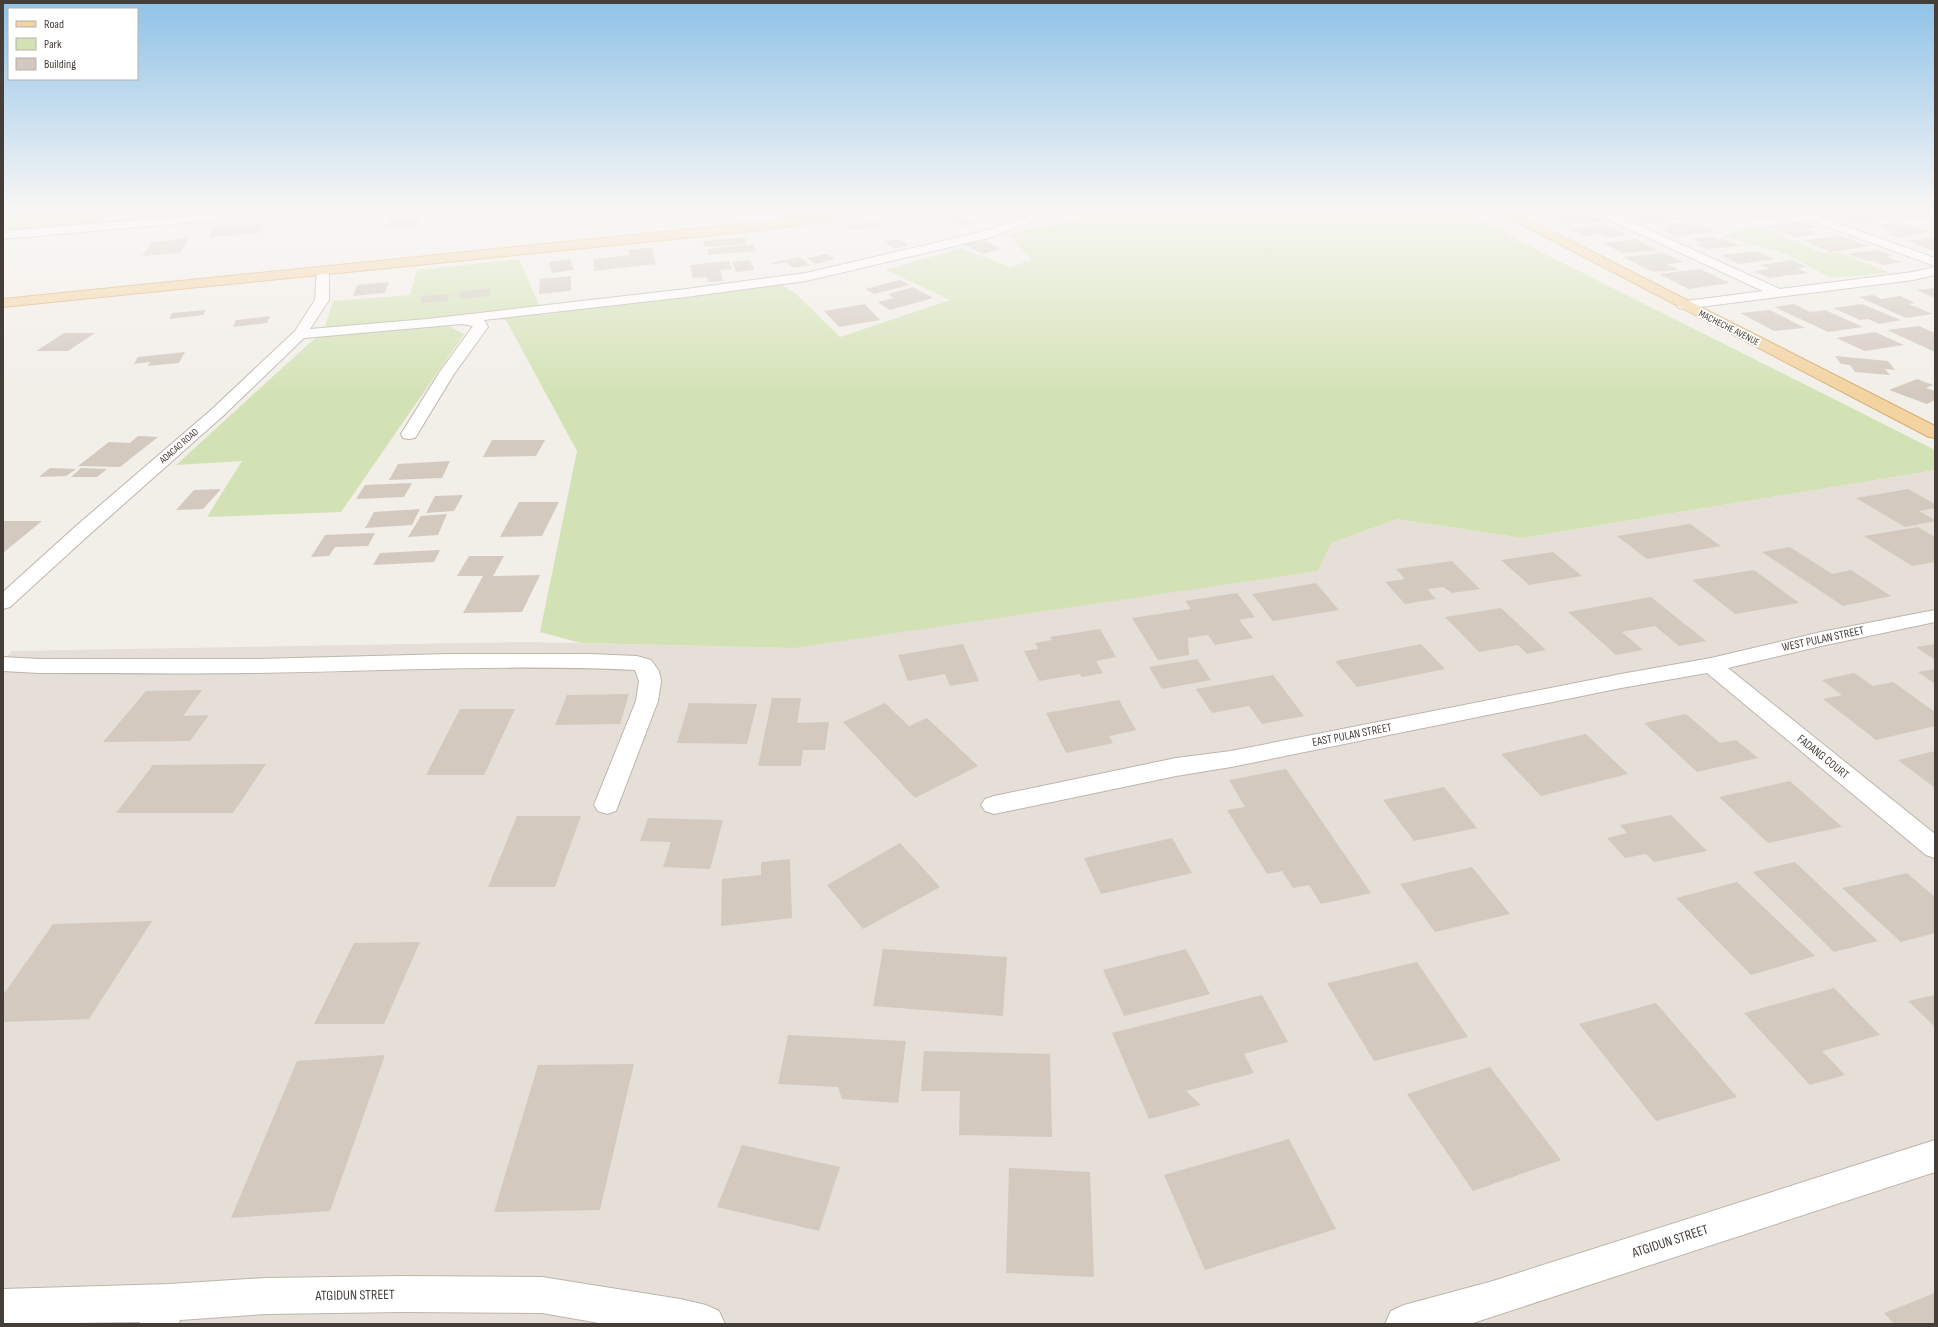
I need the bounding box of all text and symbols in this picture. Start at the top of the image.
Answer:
legend [8,8,138,80]
text: Road [44,17,64,32]
text: Park [44,37,62,52]
text: Building [44,57,76,72]
street label: MACHECHE AVENUE [1697,308,1761,348]
street label: ADACAO ROAD [156,426,201,467]
street label: WEST PULAN STREET [1781,623,1866,655]
street label: EAST PULAN STREET [1311,720,1393,750]
street label: FADANG COURT [1794,732,1852,783]
street label: ATGIDUN STREET [1629,1221,1711,1262]
street label: ATGIDUN STREET [314,1286,395,1304]

